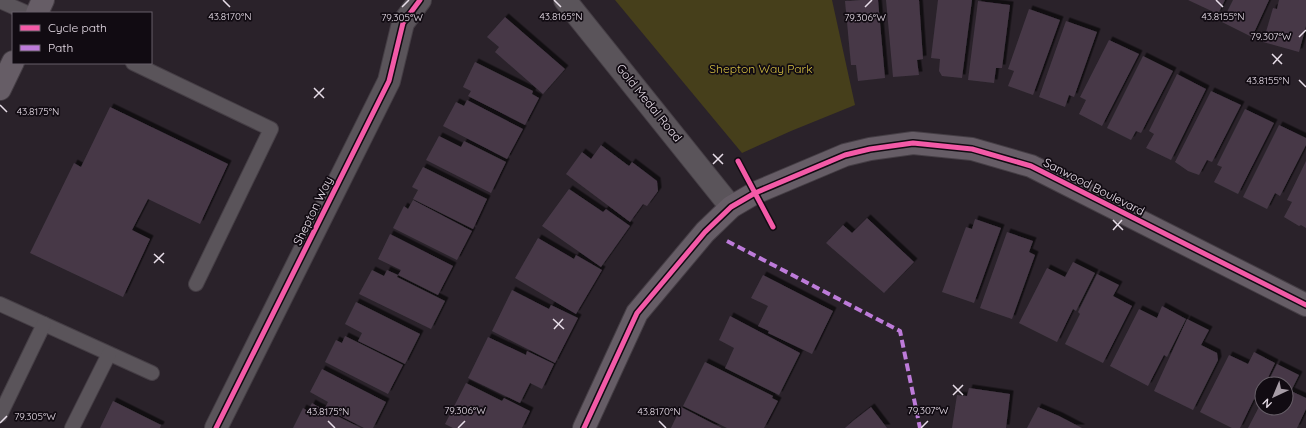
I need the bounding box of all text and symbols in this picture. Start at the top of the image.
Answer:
text: 43.8170°N [208,10,252,23]
text: 43.8165°N [540,10,582,23]
text: 43.8155°N [1202,10,1244,23]
text: 79.305°W [381,11,423,24]
text: 79.306°W [844,11,886,24]
legend [12,12,152,64]
text: Cycle path [48,20,107,35]
text: 79.307°W [1251,30,1292,43]
text: Path [48,40,73,55]
street label: Gold Medal Road [613,61,685,145]
park label: Shepton Way Park [709,61,813,76]
text: 43.8155°N [1247,74,1289,87]
text: 43.8175°N [17,105,59,118]
street label: Sanwood Boulevard [1041,155,1147,219]
street label: Shepton Way [289,174,336,248]
north arrow [1254,376,1294,416]
text: N [1259,395,1275,411]
text: 79.306°W [444,404,486,417]
text: 79.307°W [908,404,949,417]
text: 43.8175°N [307,405,349,418]
text: 43.8170°N [637,405,681,418]
text: 79.305°W [14,410,56,423]

